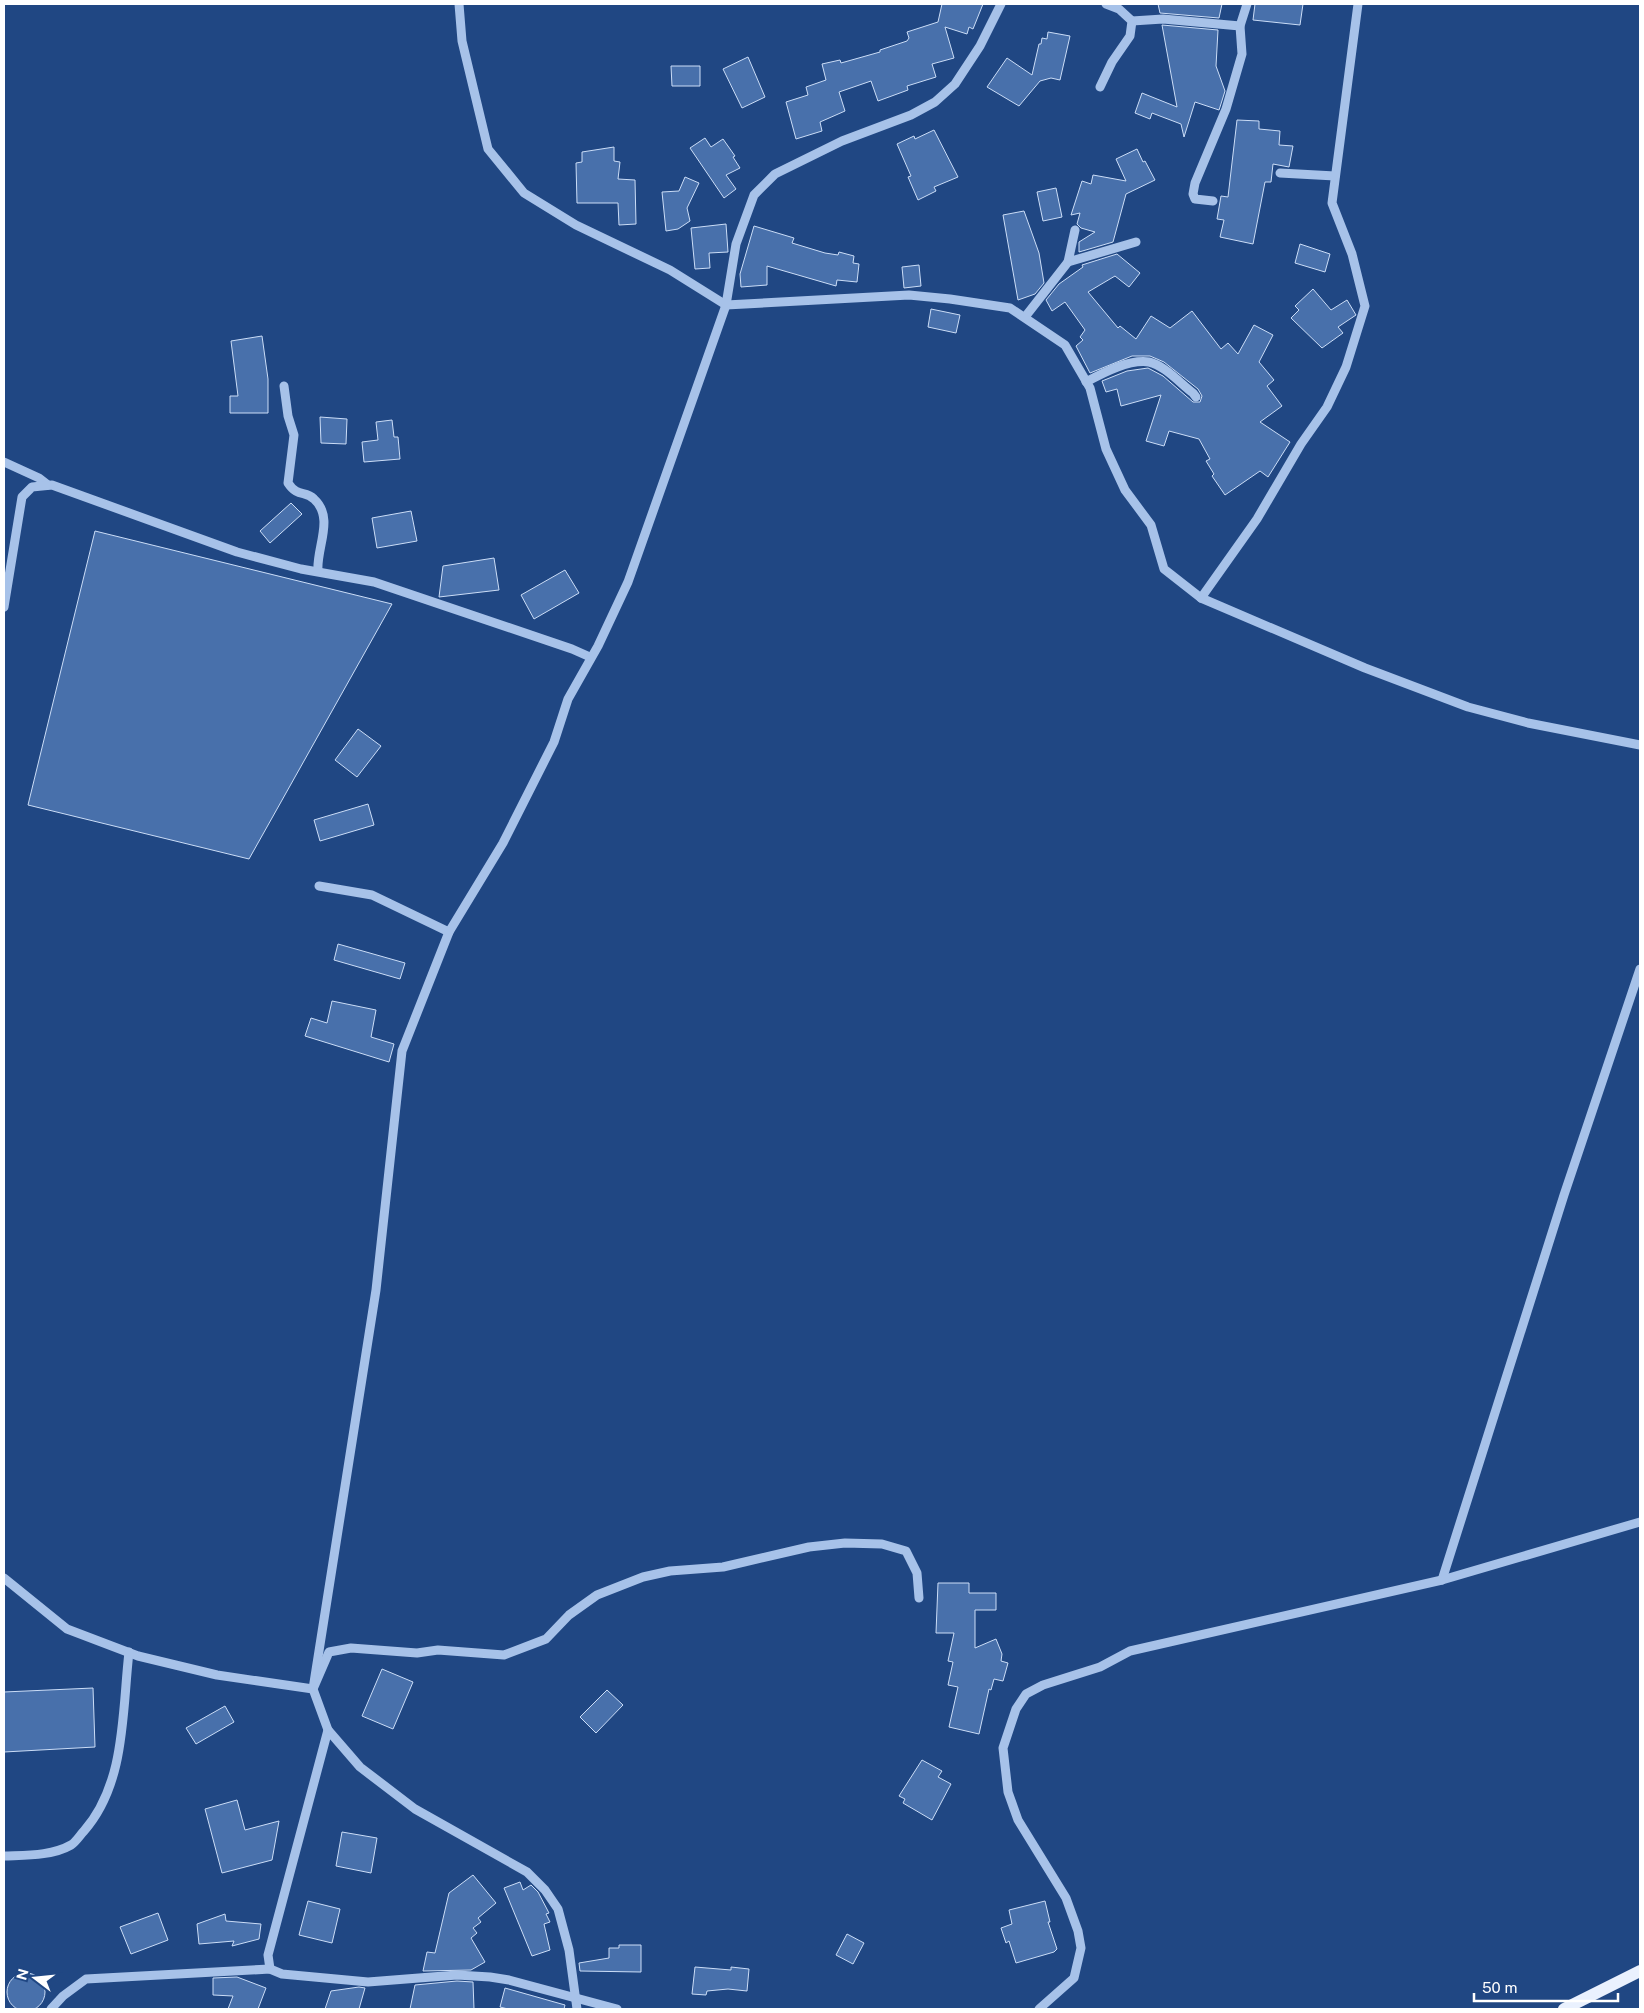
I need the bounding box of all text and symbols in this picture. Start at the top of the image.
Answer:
north arrow [10,1953,60,2003]
text: N [13,1967,32,1982]
scale bar [1474,1970,1618,2002]
text: 50 m [1482,1979,1517,1996]

